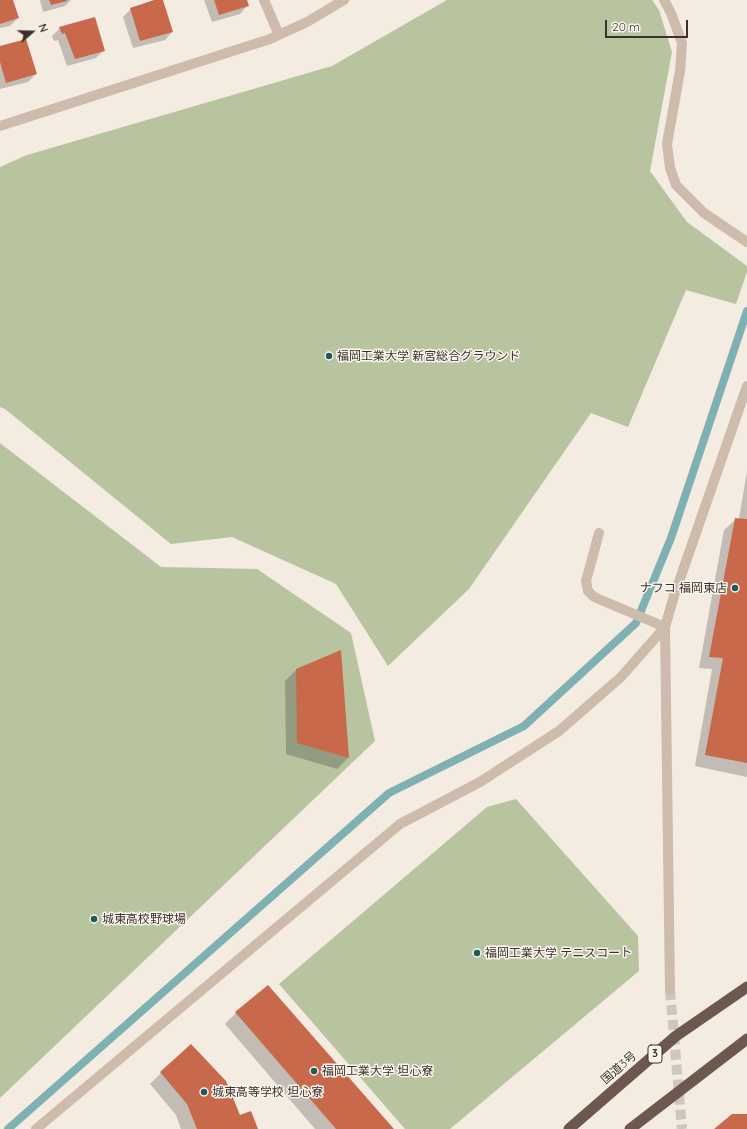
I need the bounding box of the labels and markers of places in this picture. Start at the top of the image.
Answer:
place label: 福岡工業大学 新宮総合グラウンド [337,349,520,363]
marker: 福岡工業大学 新宮総合グラウンド [324,351,334,361]
place label: ナフコ 福岡東店 [640,581,727,595]
marker: ナフコ 福岡東店 [730,583,740,593]
place label: 城東高校野球場 [102,912,186,926]
marker: 城東高校野球場 [89,914,99,924]
place label: 福岡工業大学 テニスコート [485,946,632,960]
marker: 福岡工業大学 テニスコート [472,948,482,958]
place label: 福岡工業大学 坦心寮 [322,1064,433,1078]
marker: 福岡工業大学 坦心寮 [309,1066,319,1076]
place label: 城東高等学校 坦心寮 [212,1085,323,1099]
marker: 城東高等学校 坦心寮 [199,1087,209,1097]

